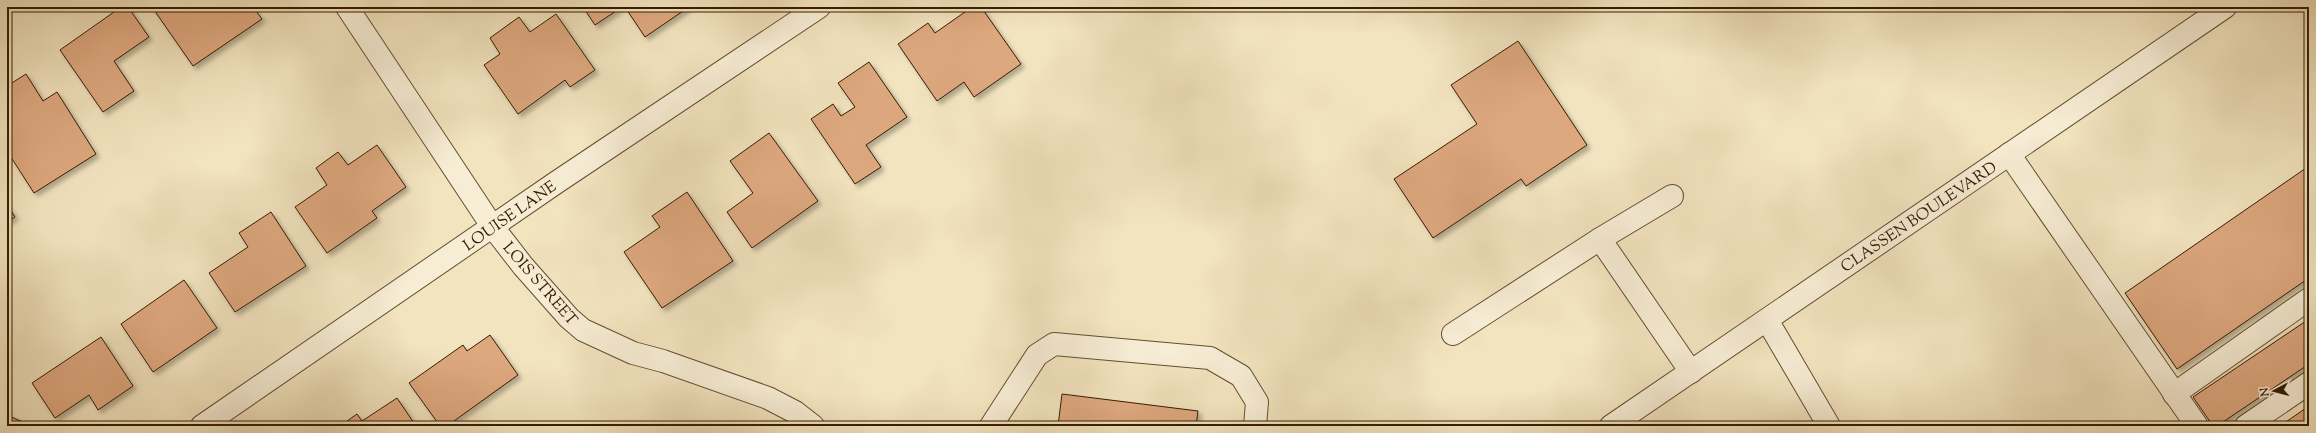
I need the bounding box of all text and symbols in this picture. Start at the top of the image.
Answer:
street label: CLASSEN BOULEVARD [1837,157,2002,279]
street label: LOUISE LANE [459,176,562,258]
street label: LOIS STREET [496,238,582,332]
north arrow [2254,371,2294,411]
text: N [2257,387,2274,398]

